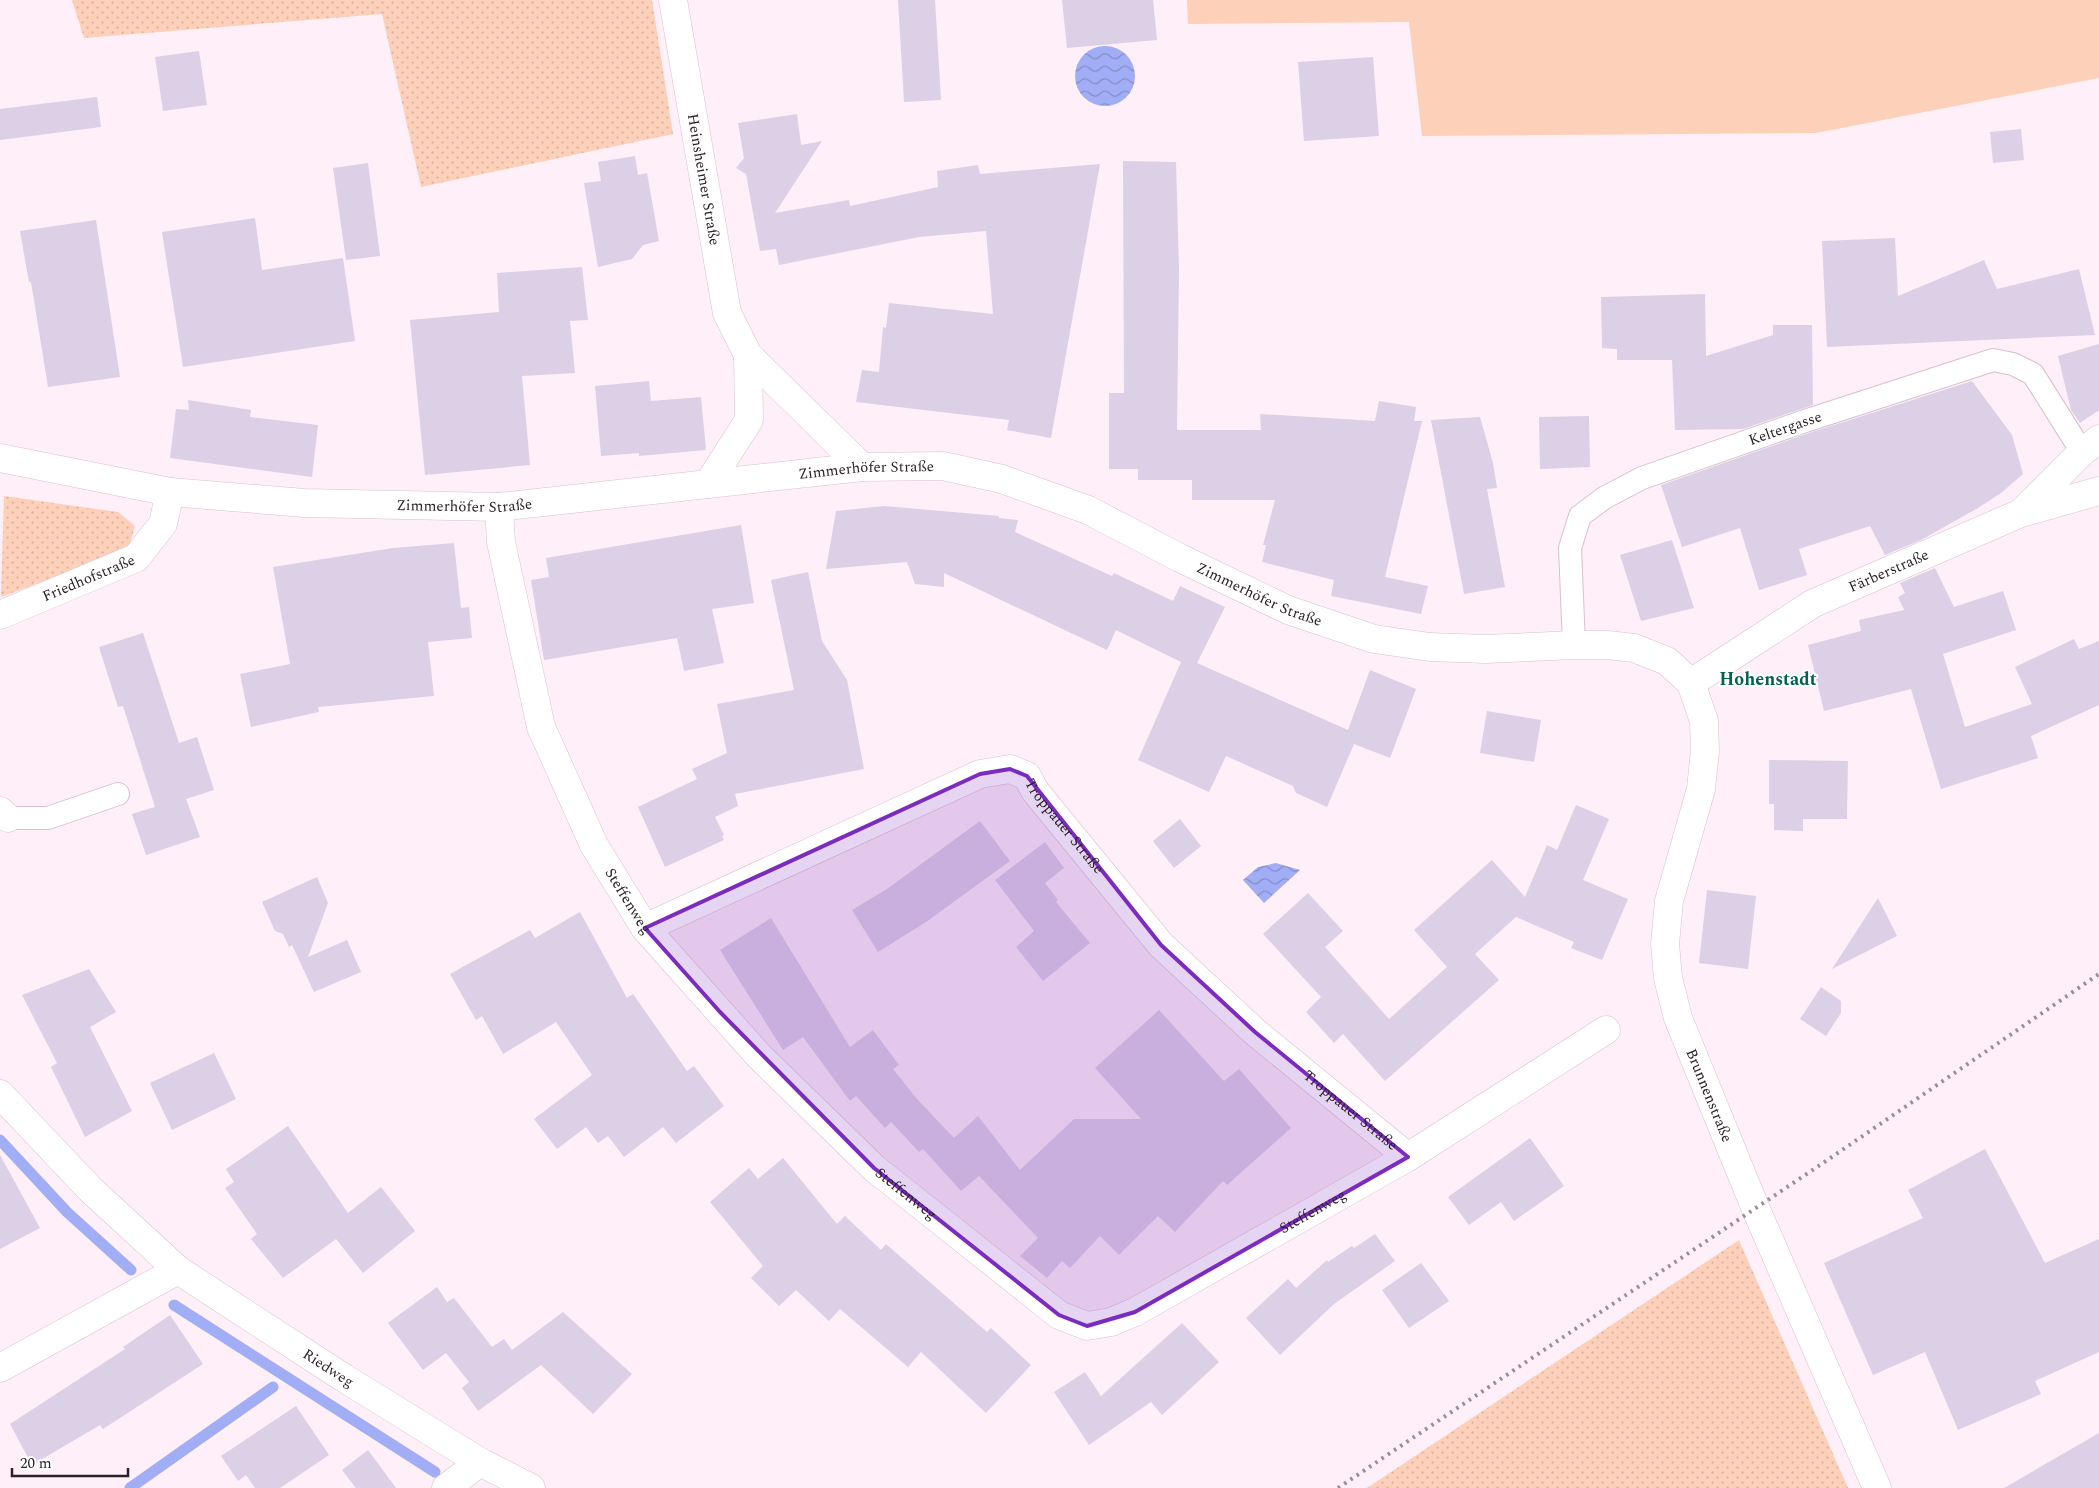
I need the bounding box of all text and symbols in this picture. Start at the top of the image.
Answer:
street label: Heinsheimer Straße [681,112,726,247]
street label: Keltergasse [1745,405,1825,452]
street label: Zimmerhöfer Straße [797,455,934,486]
street label: Zimmerhöfer Straße [396,492,533,519]
street label: Färberstraße [1845,544,1933,599]
street label: Friedhofstraße [39,549,139,608]
street label: Zimmerhöfer Straße [1192,557,1325,633]
district label: Hohenstadt [1719,666,1817,693]
street label: Troppauer Straße [1018,774,1109,879]
street label: Steffenweg [599,864,656,939]
street label: Brunnenstraße [1680,1045,1738,1146]
street label: Troppauer Straße [1298,1065,1403,1156]
street label: Steffenweg [870,1162,942,1226]
street label: Steffenweg [1275,1183,1351,1240]
street label: Riedweg [298,1343,358,1393]
scale bar [12,1446,129,1478]
text: 20 m [20,1452,52,1475]

